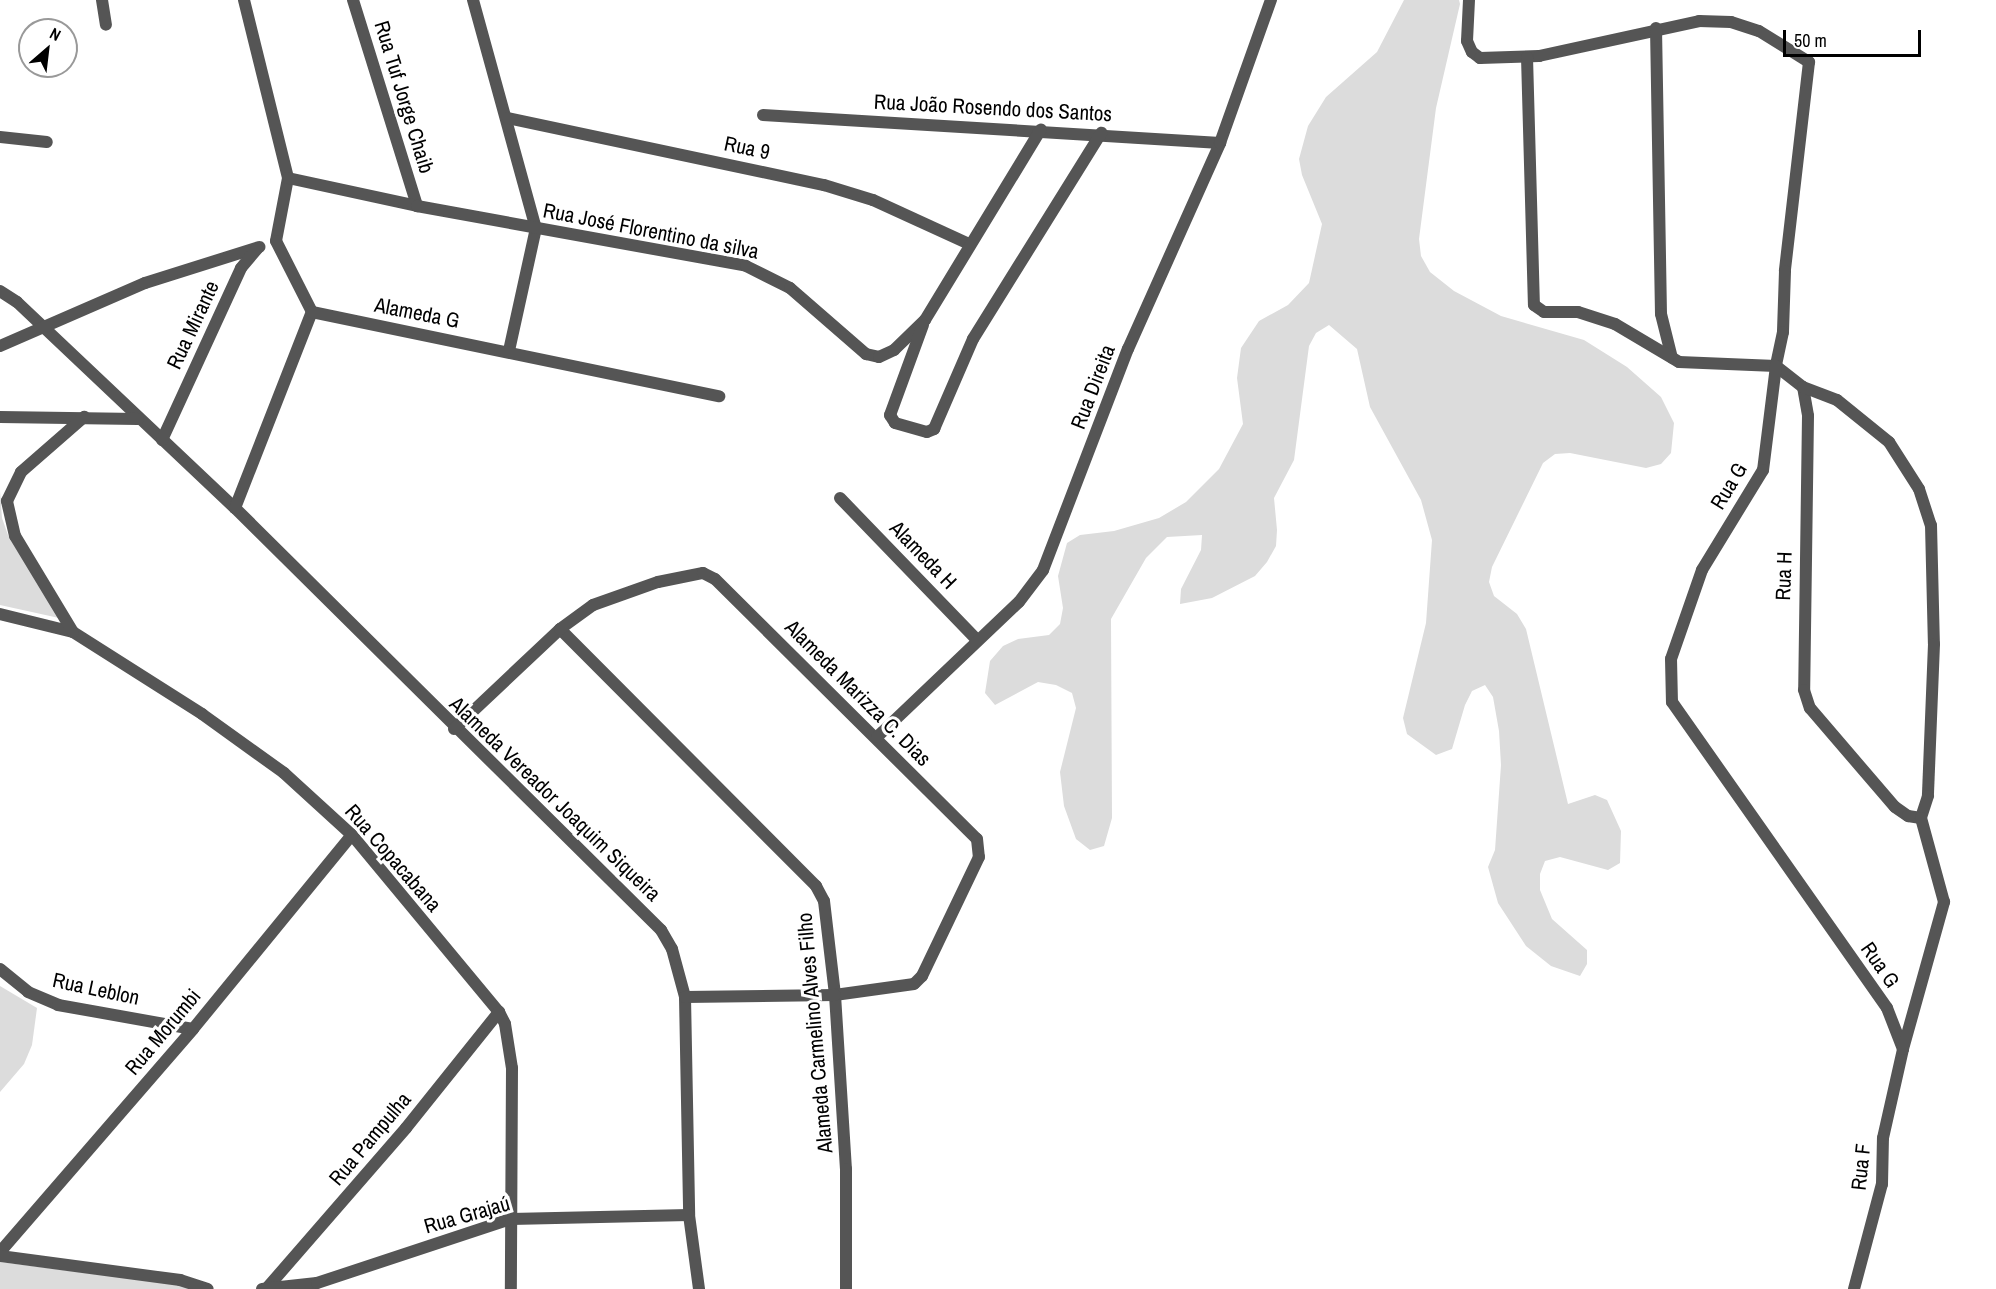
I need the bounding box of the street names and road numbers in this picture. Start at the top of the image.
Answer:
street label: Rua Tuf Jorge Chaib [369,18,439,176]
street label: Rua João Rosendo dos Santos [873,89,1113,127]
street label: Rua 9 [722,131,772,165]
street label: Rua José Florentino da silva [541,198,761,264]
street label: Rua Mirante [162,277,224,373]
street label: Alameda G [372,292,462,334]
street label: Rua Direita [1065,341,1121,433]
street label: Rua G [1705,458,1753,514]
street label: Alameda H [884,516,962,594]
street label: Rua H [1771,551,1797,601]
street label: Alameda Marizza C. Dias [780,615,936,771]
street label: Alameda Vereador Joaquim Siqueira [444,692,666,906]
street label: Rua Copacabana [340,799,446,917]
street label: Alameda Carmelino Alves Filho [792,911,838,1155]
street label: Rua G [1855,937,1905,993]
street label: Rua Leblon [50,968,142,1010]
street label: Rua Morumbi [120,984,206,1080]
street label: Rua Pampulha [324,1087,416,1191]
street label: Rua F [1846,1142,1876,1192]
street label: Rua Grajaú [421,1191,513,1239]

